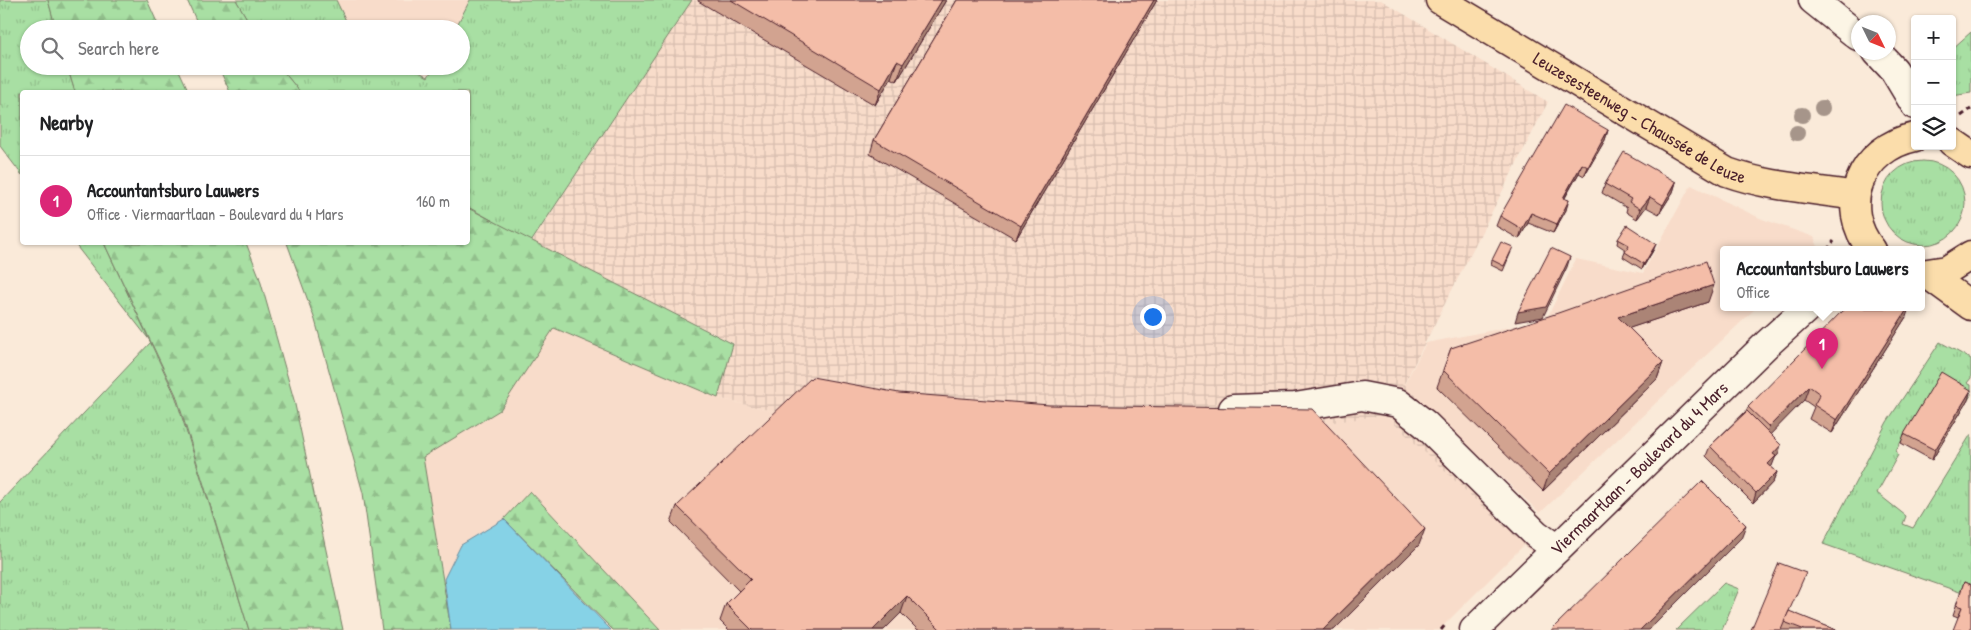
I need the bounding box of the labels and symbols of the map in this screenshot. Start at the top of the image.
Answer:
north arrow [1851,15,1896,60]
street label: Leuzesesteenweg - Chaussée de Leuze [1529,46,1749,189]
your location [1140,304,1166,330]
pin: 1 [1806,328,1838,369]
street label: Viermaartlaan - Boulevard du 4 Mars [1545,376,1733,561]

